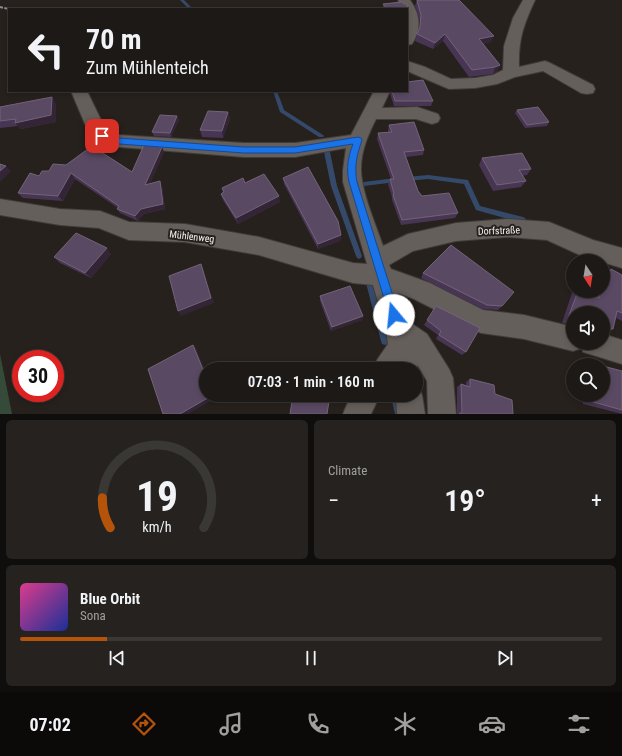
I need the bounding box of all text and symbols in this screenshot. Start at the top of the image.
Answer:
text: 70 m [86,23,142,56]
icon: left [20,24,72,76]
text: Zum Mühlenteich [86,57,209,78]
pin [85,119,119,153]
icon: arrive [91,125,113,147]
street label: Dorfstraße [478,224,521,237]
street label: Mühlenweg [169,228,215,245]
north arrow [566,254,610,298]
map controls [566,254,610,402]
position arrow [373,294,415,336]
button: sound [566,306,610,350]
speed limit sign: 30 [12,350,64,402]
button: search [566,358,610,402]
text: 07:03 · 1 min · 160 m [248,373,374,391]
text: Climate [328,463,367,478]
text: 19 [136,471,178,520]
text: 19° [444,483,486,518]
text: − [328,488,339,513]
text: + [591,488,602,513]
text: km/h [142,518,172,534]
text: Blue Orbit [80,590,140,608]
text: Sona [80,608,106,623]
icon: previous [106,647,128,669]
icon: pause [300,647,322,669]
icon: next [494,647,516,669]
icon: directions [130,710,158,738]
icon: music [217,710,245,738]
icon: phone [304,710,332,738]
icon: climate [391,710,419,738]
icon: car [478,710,506,738]
icon: filters [565,710,593,738]
text: 07:02 [29,714,71,735]

